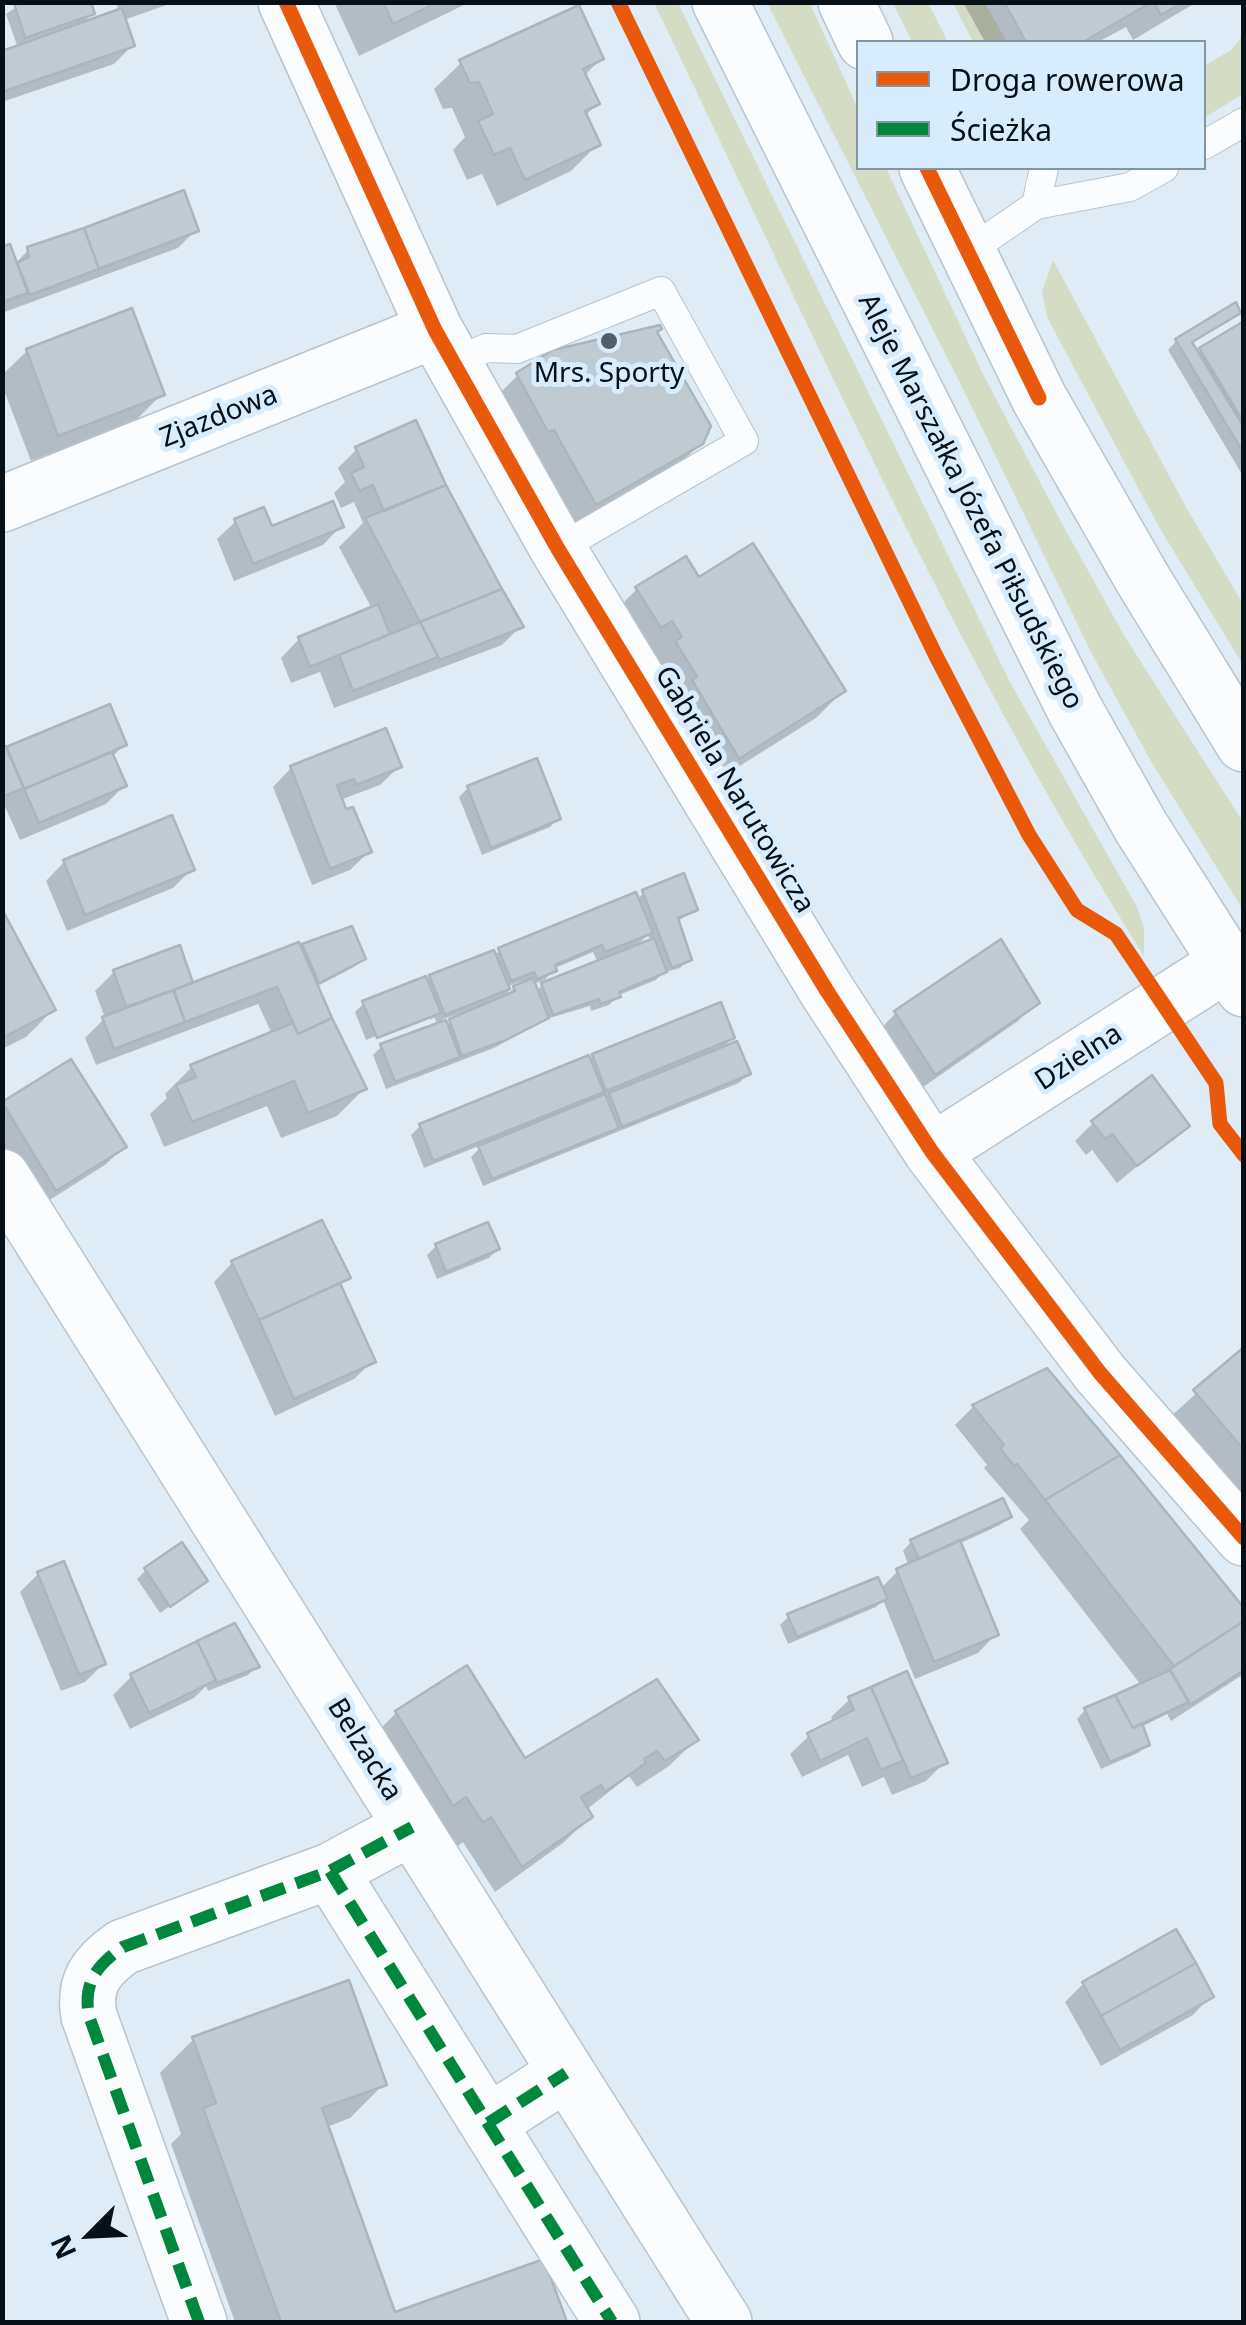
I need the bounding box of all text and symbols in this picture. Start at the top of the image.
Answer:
legend [856,40,1206,170]
text: Droga rowerowa [950,59,1185,100]
text: Ścieżka [950,109,1052,150]
street label: Aleje Marszałka Józefa Piłsudskiego [850,289,1090,715]
marker: Mrs. Sporty [598,330,620,352]
place label: Mrs. Sporty [534,357,684,391]
street label: Zjazdowa [155,378,283,456]
street label: Gabriela Narutowicza [647,660,821,920]
street label: Dzielna [1029,1018,1129,1098]
street label: Belzacka [319,1693,409,1807]
north arrow [40,2185,140,2285]
text: N [41,2229,85,2265]

